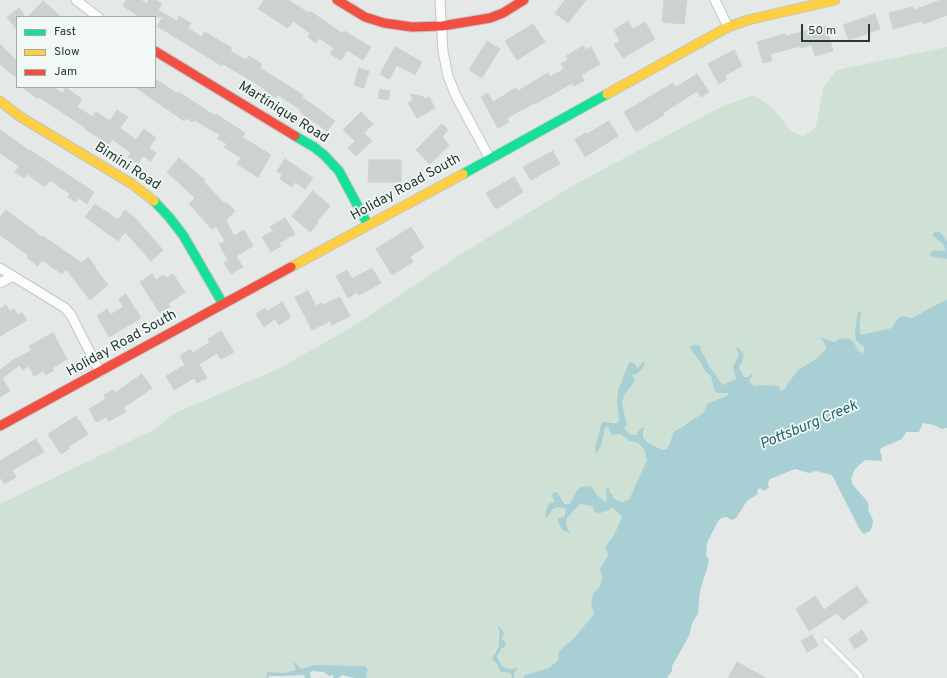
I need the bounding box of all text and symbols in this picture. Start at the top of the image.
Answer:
legend [16,16,156,88]
scale bar [803,16,872,42]
text: 50 m [808,23,836,39]
text: Fast [54,24,76,40]
text: Slow [54,44,80,60]
text: Jam [54,64,77,80]
street label: Martinique Road [235,79,331,147]
street label: Bimini Road [91,139,163,195]
street label: Holiday Road South [348,151,464,225]
street label: Holiday Road South [64,307,180,381]
water label: Pottsburg Creek [758,397,860,455]

